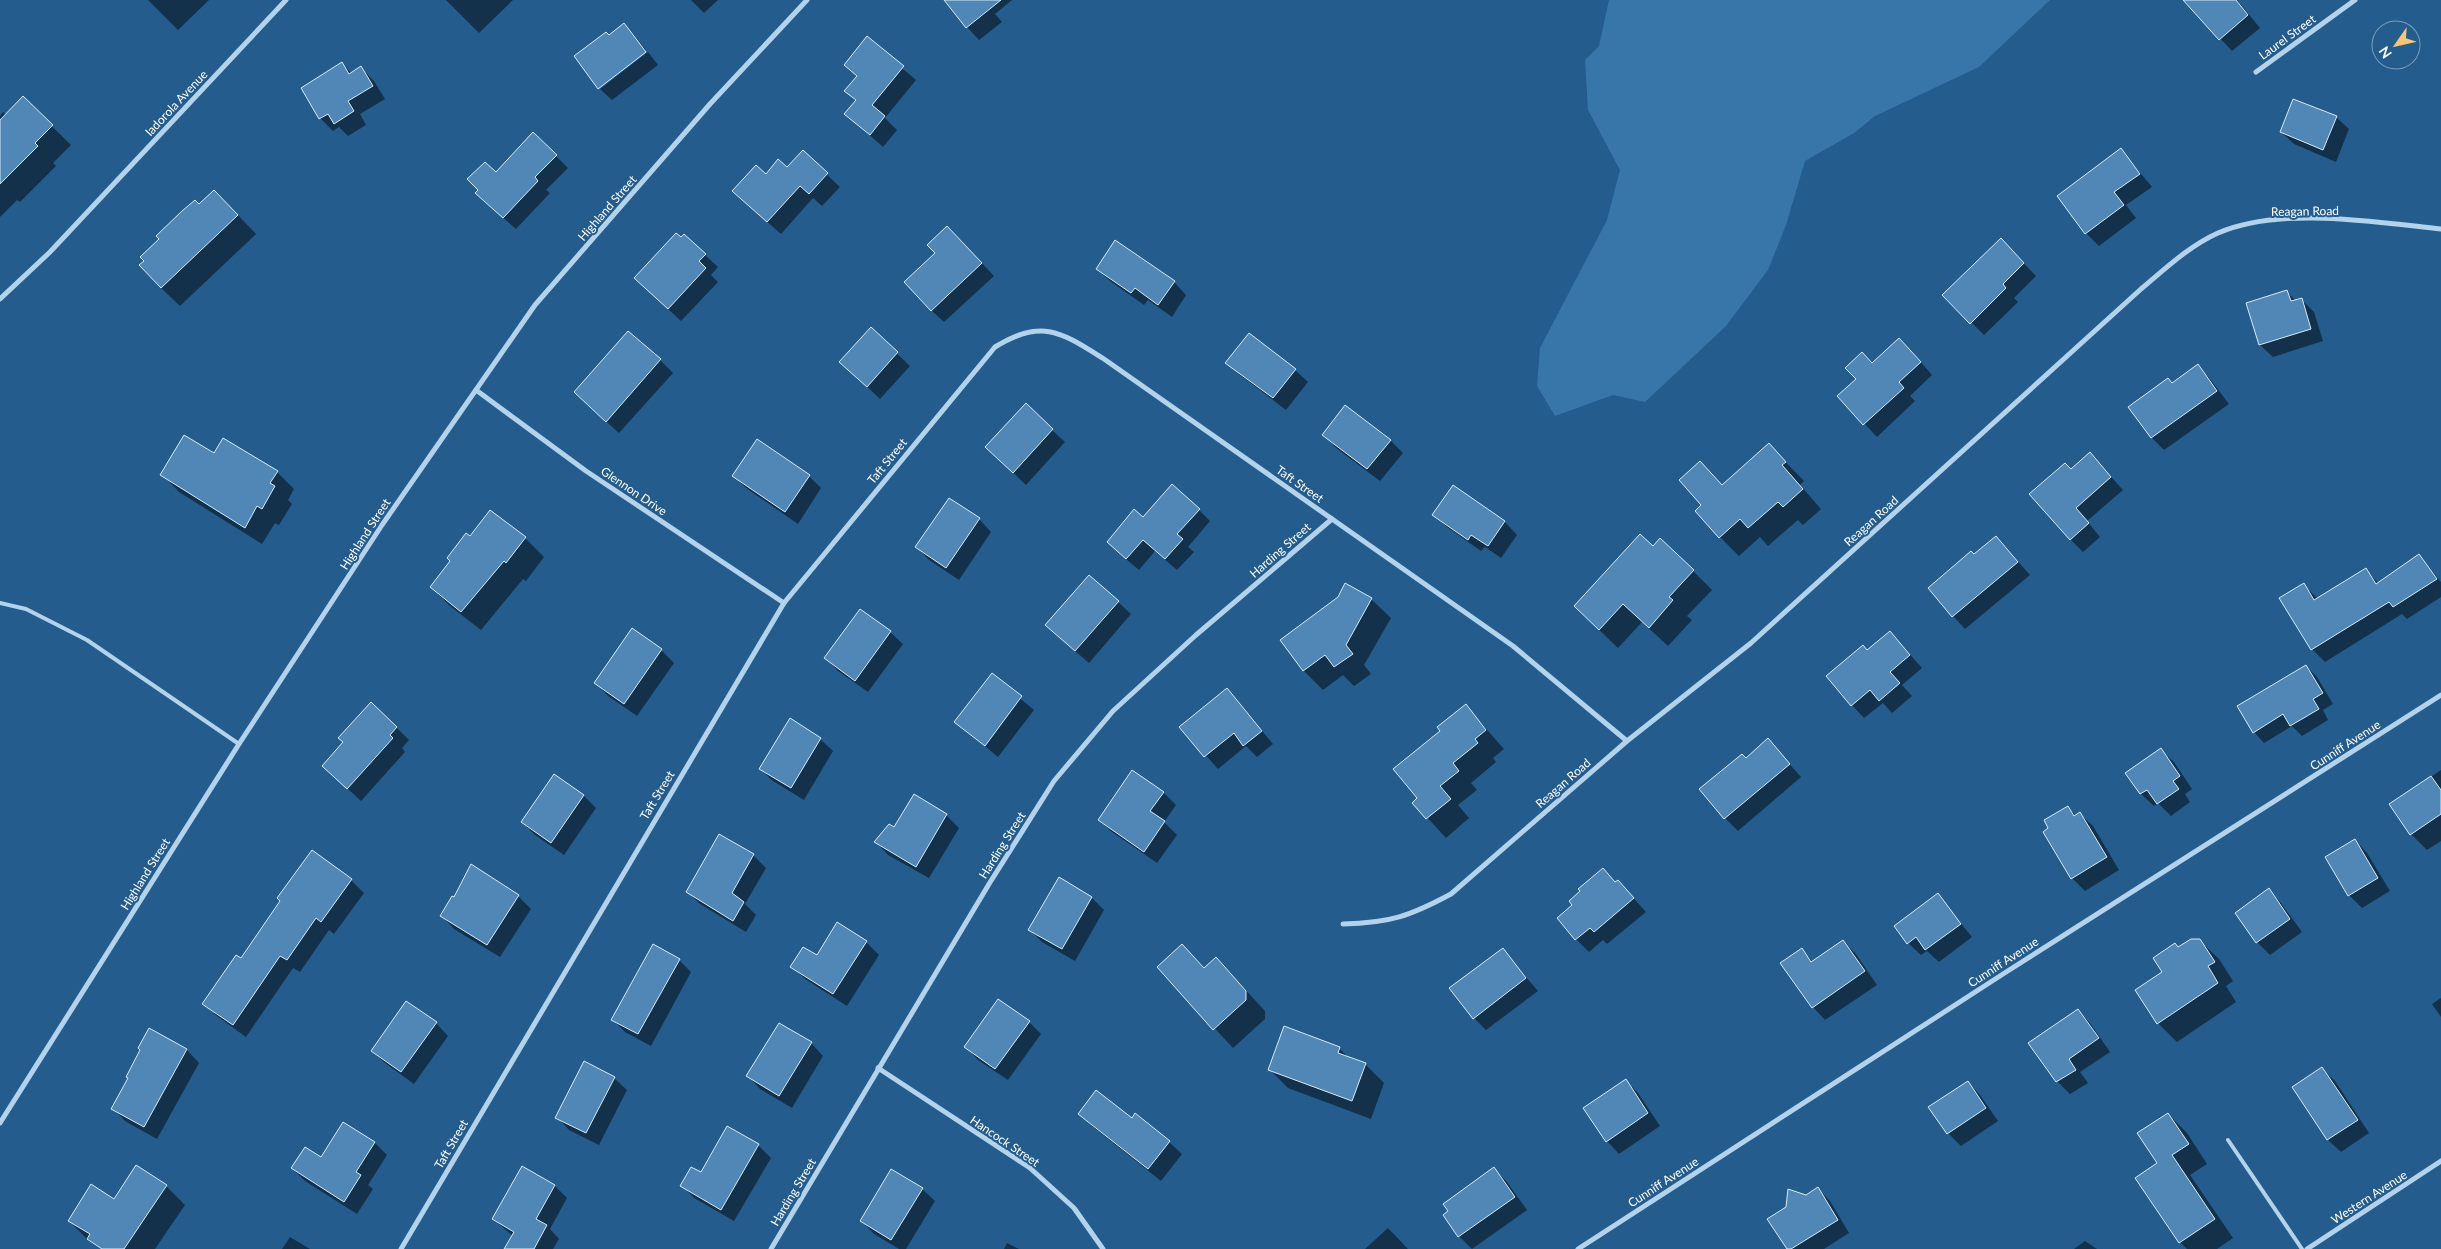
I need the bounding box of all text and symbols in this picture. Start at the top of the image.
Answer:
street label: Laurel Street [2256,11,2319,63]
north arrow [2371,20,2421,70]
text: N [2375,43,2395,62]
street label: Iadorola Avenue [142,67,210,139]
street label: Highland Street [575,172,640,244]
street label: Reagan Road [2271,203,2339,219]
street label: Taft Street [864,435,910,487]
street label: Taft Street [1273,462,1327,506]
street label: Glennon Drive [598,463,670,519]
street label: Reagan Road [1841,493,1901,549]
street label: Highland Street [336,495,394,572]
street label: Harding Street [1246,519,1314,581]
street label: Cunniff Avenue [2307,717,2383,773]
street label: Reagan Road [1532,755,1594,811]
street label: Taft Street [637,767,678,822]
street label: Harding Street [975,808,1029,881]
street label: Highland Street [117,835,173,913]
street label: Cunniff Avenue [1965,934,2041,990]
street label: Hancock Street [967,1112,1043,1170]
street label: Taft Street [431,1116,471,1171]
street label: Cunniff Avenue [1625,1154,1701,1210]
street label: Harding Street [767,1155,819,1229]
street label: Western Avenue [2328,1167,2410,1227]

